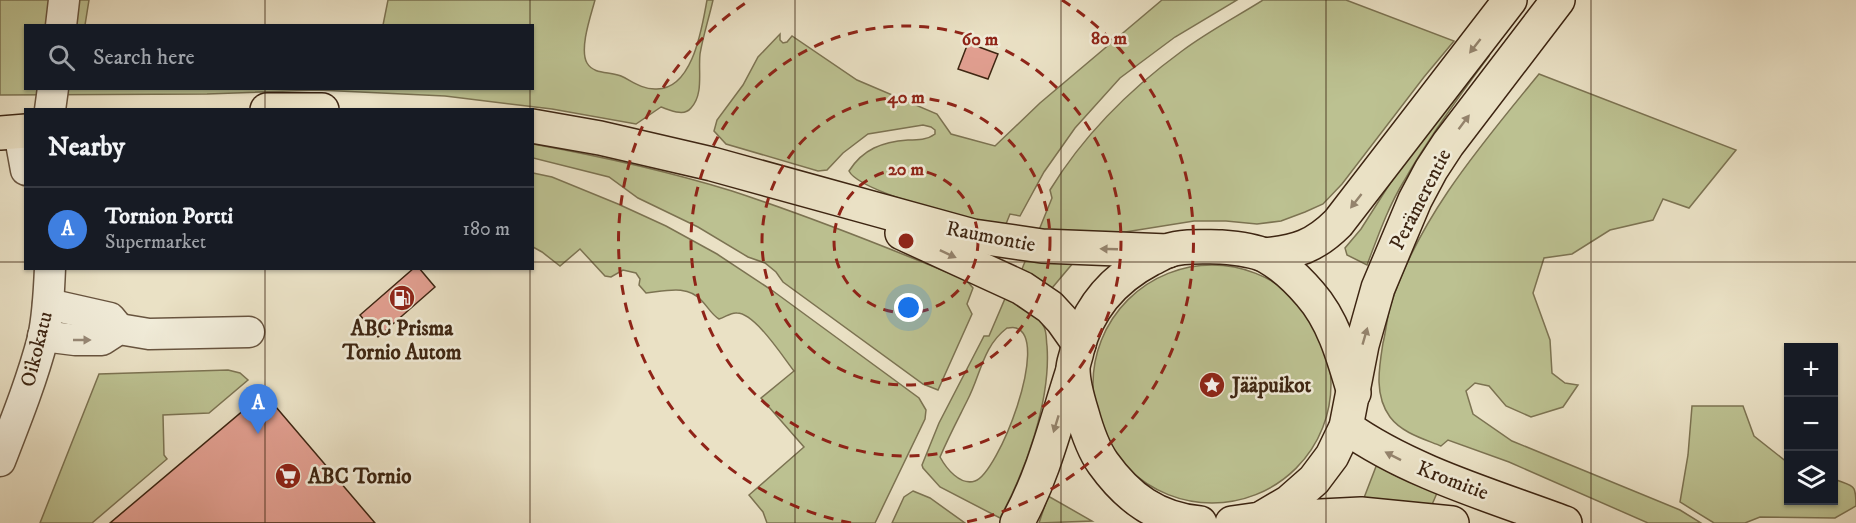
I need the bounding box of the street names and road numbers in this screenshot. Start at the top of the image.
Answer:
street label: Perämerentie [1384,144,1458,254]
street label: Raumontie [944,216,1038,258]
street label: Oikokatu [15,309,59,390]
street label: Kromitie [1413,455,1492,507]

